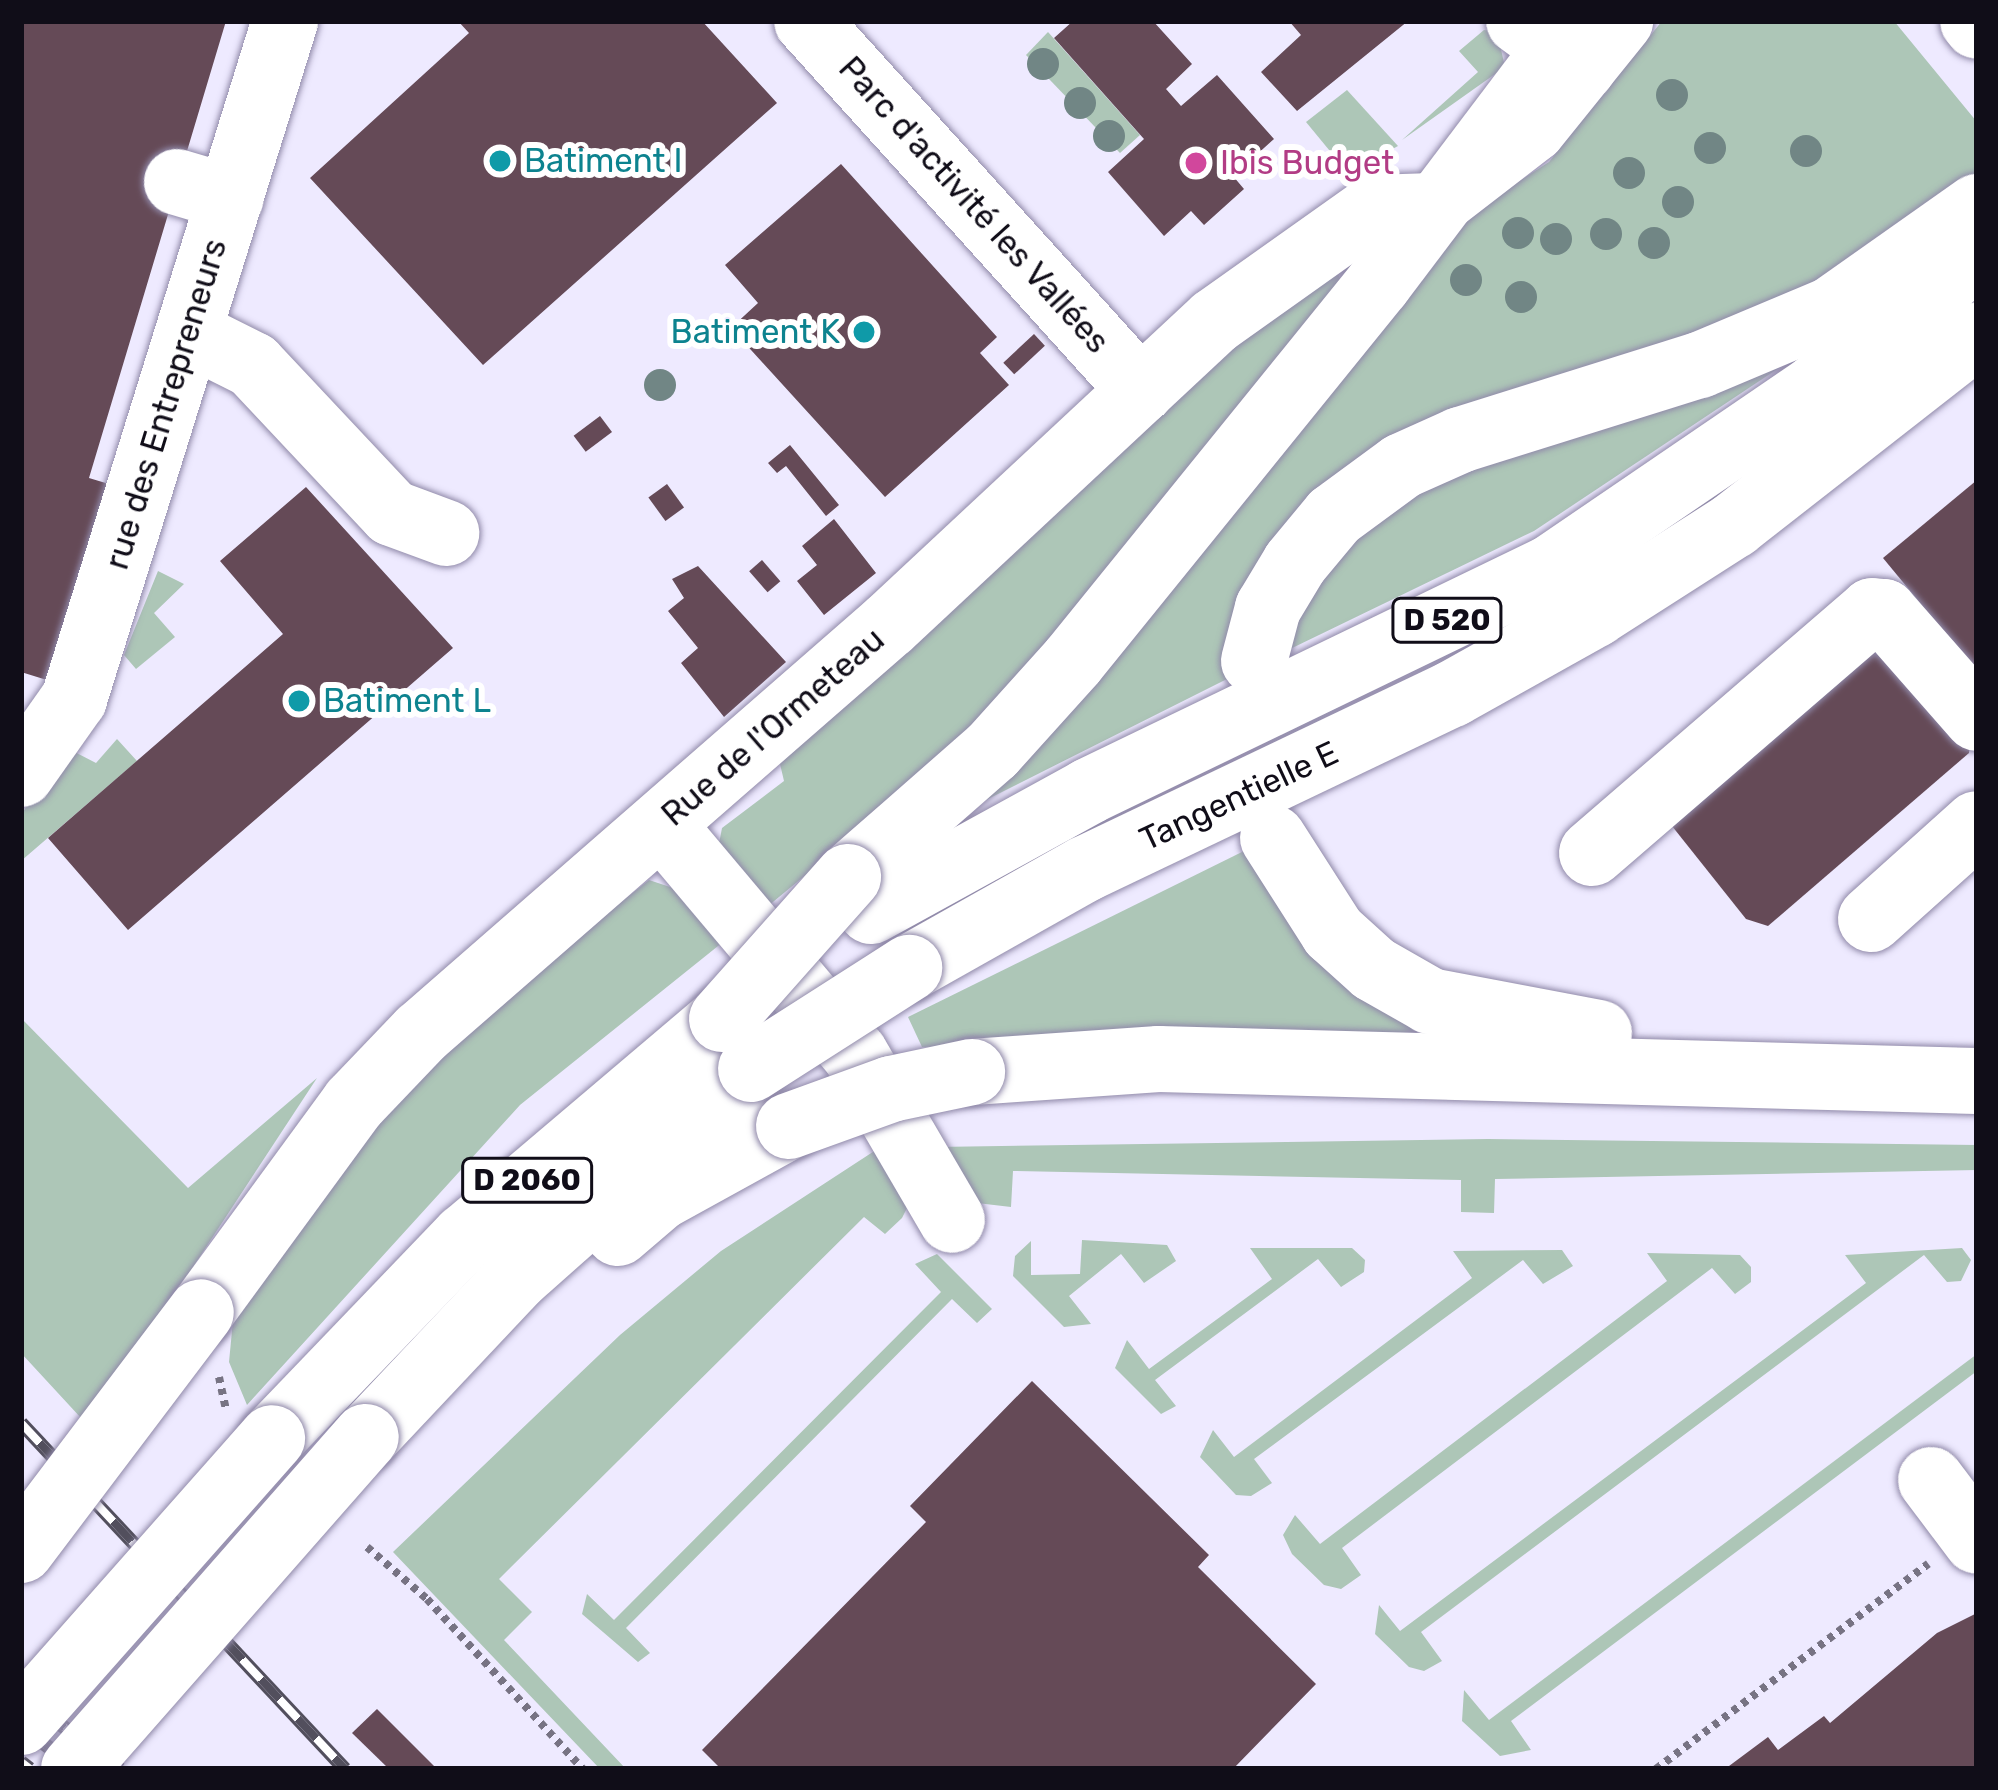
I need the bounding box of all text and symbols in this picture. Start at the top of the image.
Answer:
street label: Parc d'activité les Vallées [830,48,1118,362]
place label: Batiment I [524,141,683,181]
place label: Ibis Budget [1220,143,1394,183]
marker: Batiment I [487,148,513,174]
marker: Ibis Budget [1183,150,1209,176]
street label: rue des Entrepreneurs [97,234,235,574]
place label: Batiment K [671,312,840,352]
marker: Batiment K [851,319,877,345]
road number: D 520 [1390,596,1504,644]
street label: Rue de l'Ormeteau [654,620,892,834]
place label: Batiment L [323,681,491,721]
marker: Batiment L [286,688,312,714]
street label: Tangentielle E [1134,733,1344,859]
road number: D 2060 [461,1156,593,1204]

